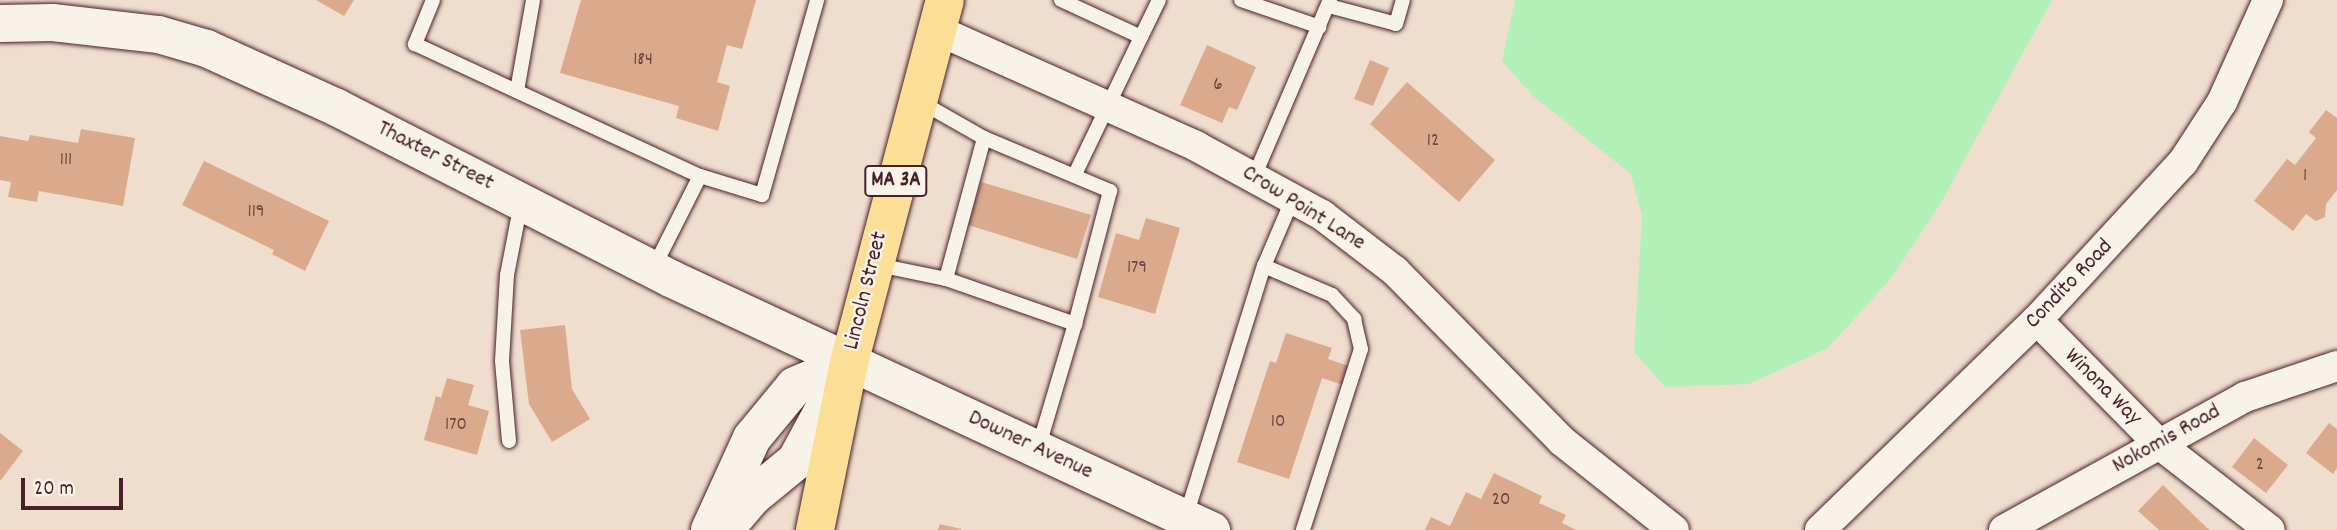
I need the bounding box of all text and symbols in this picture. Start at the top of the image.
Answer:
house number: 184 [633,50,653,72]
house number: 6 [1213,75,1223,97]
street label: Thaxter Street [372,116,498,198]
house number: 12 [1427,131,1439,153]
house number: 111 [60,150,72,172]
street label: Crow Point Lane [1236,160,1370,258]
road number: MA 3A [863,164,929,198]
house number: 1 [2303,166,2307,188]
house number: 119 [247,202,265,224]
street label: Lincoln Street [839,229,895,353]
street label: Condito Road [2020,234,2120,336]
house number: 179 [1127,258,1147,280]
street label: Winona Way [2058,344,2146,432]
street label: Nokomis Road [2108,399,2226,481]
street label: Downer Avenue [963,405,1097,487]
house number: 10 [1271,412,1285,434]
house number: 170 [445,415,467,437]
house number: 2 [2256,455,2264,477]
scale bar [24,463,126,507]
text: 20 m [34,475,74,505]
house number: 20 [1492,490,1510,512]

